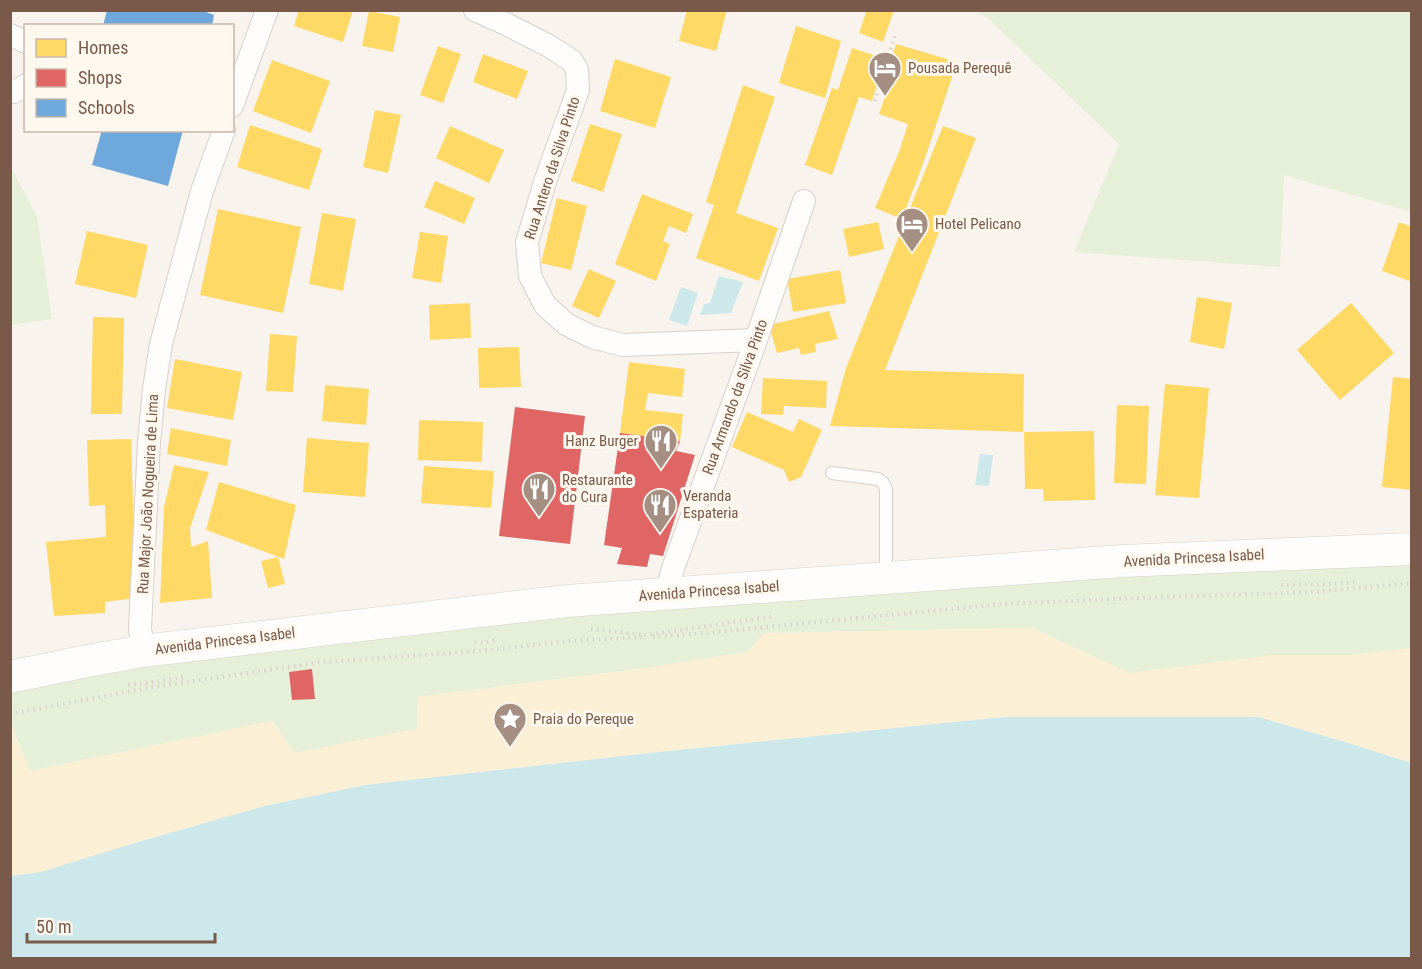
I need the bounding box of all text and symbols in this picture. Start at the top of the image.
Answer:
legend [24,24,234,132]
text: Homes [78,37,128,58]
hotel icon: Pousada Perequê [867,50,903,97]
place label: Pousada Perequê [908,59,1012,77]
text: Shops [78,67,122,88]
street label: Rua Antero da Silva Pinto [520,94,584,242]
text: Schools [78,97,135,118]
hotel icon: Hotel Pelicano [894,206,930,253]
place label: Hotel Pelicano [935,215,1021,233]
street label: Rua Armando da Silva Pinto [699,317,771,477]
street label: Rua Major João Nogueira de Lima [134,394,162,594]
restaurant icon: Hanz Burger [643,423,679,470]
place label: Hanz Burger [565,432,638,450]
restaurant icon: Restaurante do Cura [521,471,557,518]
place label: Restaurante do Cura [562,471,633,506]
restaurant icon: Veranda Espateria [642,487,678,534]
place label: Veranda Espateria [683,487,739,522]
street label: Avenida Princesa Isabel [1123,545,1265,571]
street label: Avenida Princesa Isabel [638,577,780,605]
street label: Avenida Princesa Isabel [154,623,296,659]
place icon: Praia do Pereque [492,701,528,748]
place label: Praia do Pereque [533,710,634,728]
scale bar [27,906,214,944]
text: 50 m [36,916,71,937]

